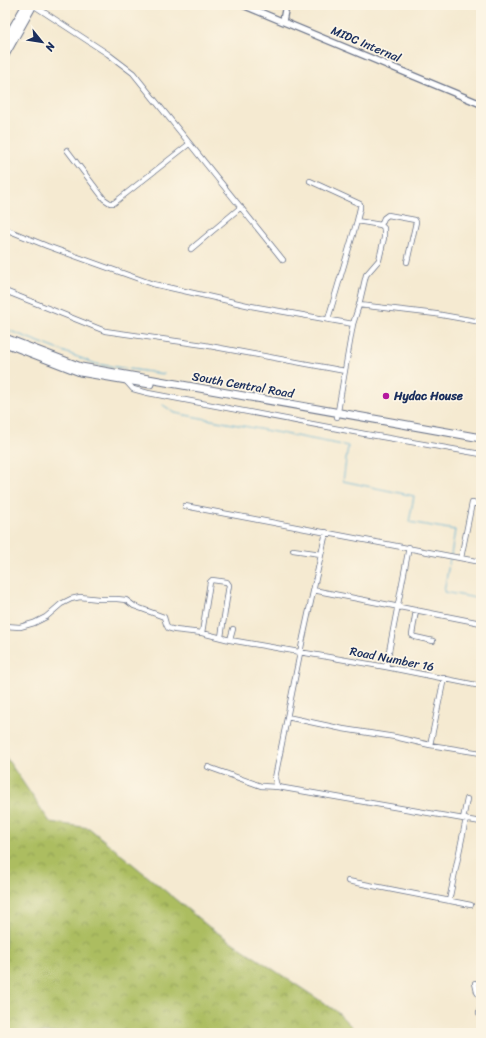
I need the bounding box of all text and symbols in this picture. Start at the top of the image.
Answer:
street label: MIDC Internal [327,19,405,69]
north arrow [22,22,62,62]
text: N [40,38,61,55]
street label: South Central Road [190,365,297,405]
place label: Hydac House [393,385,464,407]
marker: Hydac House [381,391,391,401]
street label: Road Number 16 [348,640,436,678]

